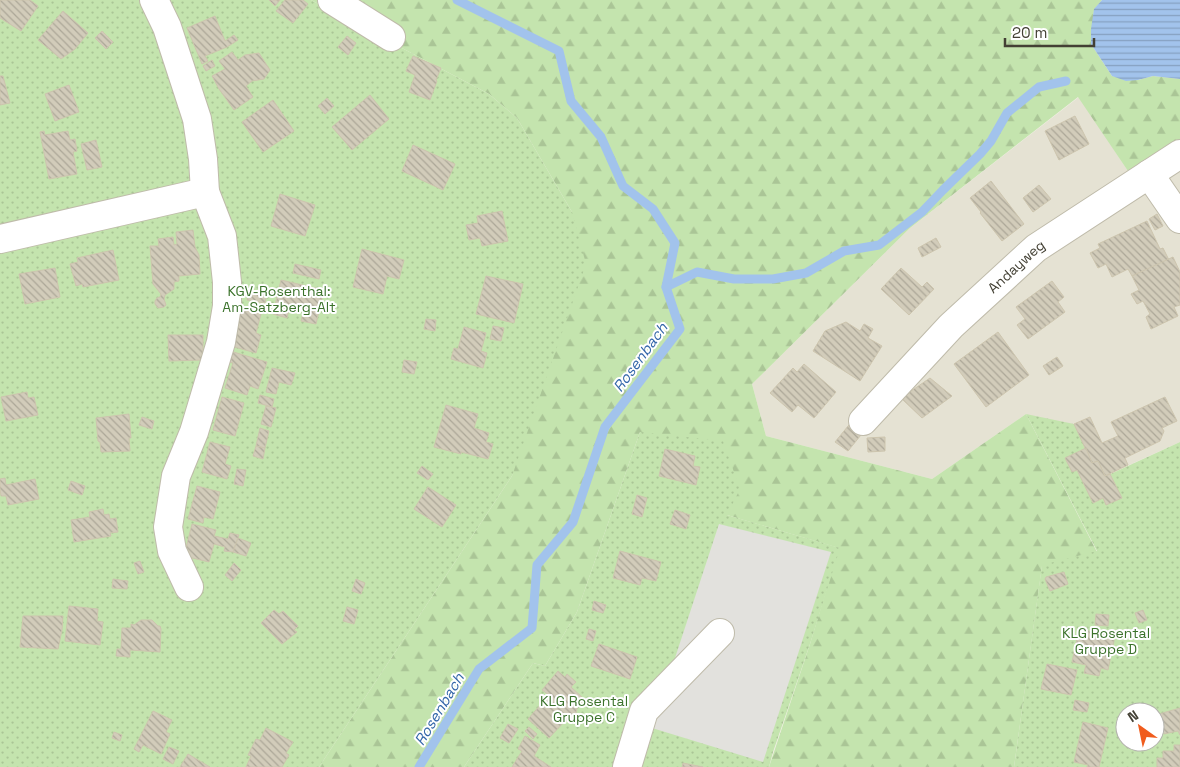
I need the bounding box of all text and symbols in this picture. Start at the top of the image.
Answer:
scale bar [1005,15,1094,47]
text: 20 m [1012,23,1047,42]
street label: Andayweg [984,236,1048,297]
park label: KGV-Rosenthal: Am-Satzberg-Alt [222,282,336,316]
water label: Rosenbach [609,318,672,395]
park label: KLG Rosental Gruppe D [1062,624,1150,658]
water label: Rosenbach [410,669,468,749]
park label: KLG Rosental Gruppe C [540,692,628,726]
north arrow [1115,702,1165,752]
text: N [1124,706,1142,726]

